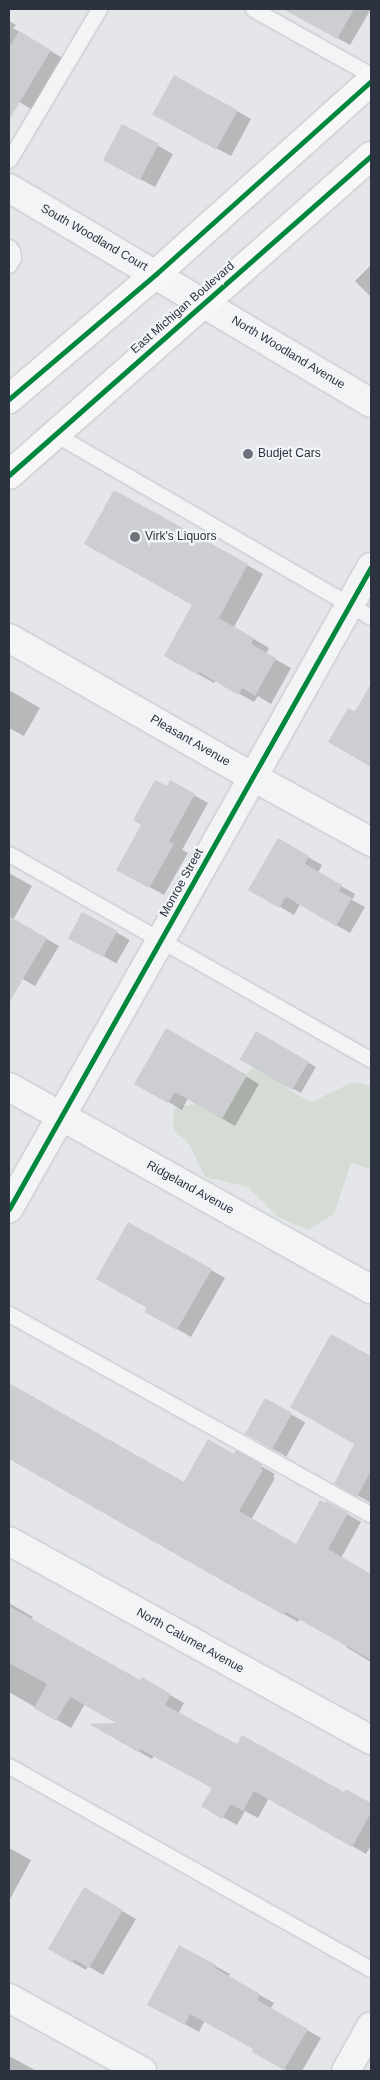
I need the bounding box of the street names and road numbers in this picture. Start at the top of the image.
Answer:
street label: South Woodland Court [38,201,150,275]
street label: East Michigan Boulevard [128,259,238,357]
street label: North Woodland Avenue [228,313,348,393]
street label: Pleasant Avenue [147,712,233,770]
street label: Monroe Street [157,846,207,920]
street label: Ridgeland Avenue [144,1158,236,1218]
street label: North Calumet Avenue [134,1605,246,1677]

